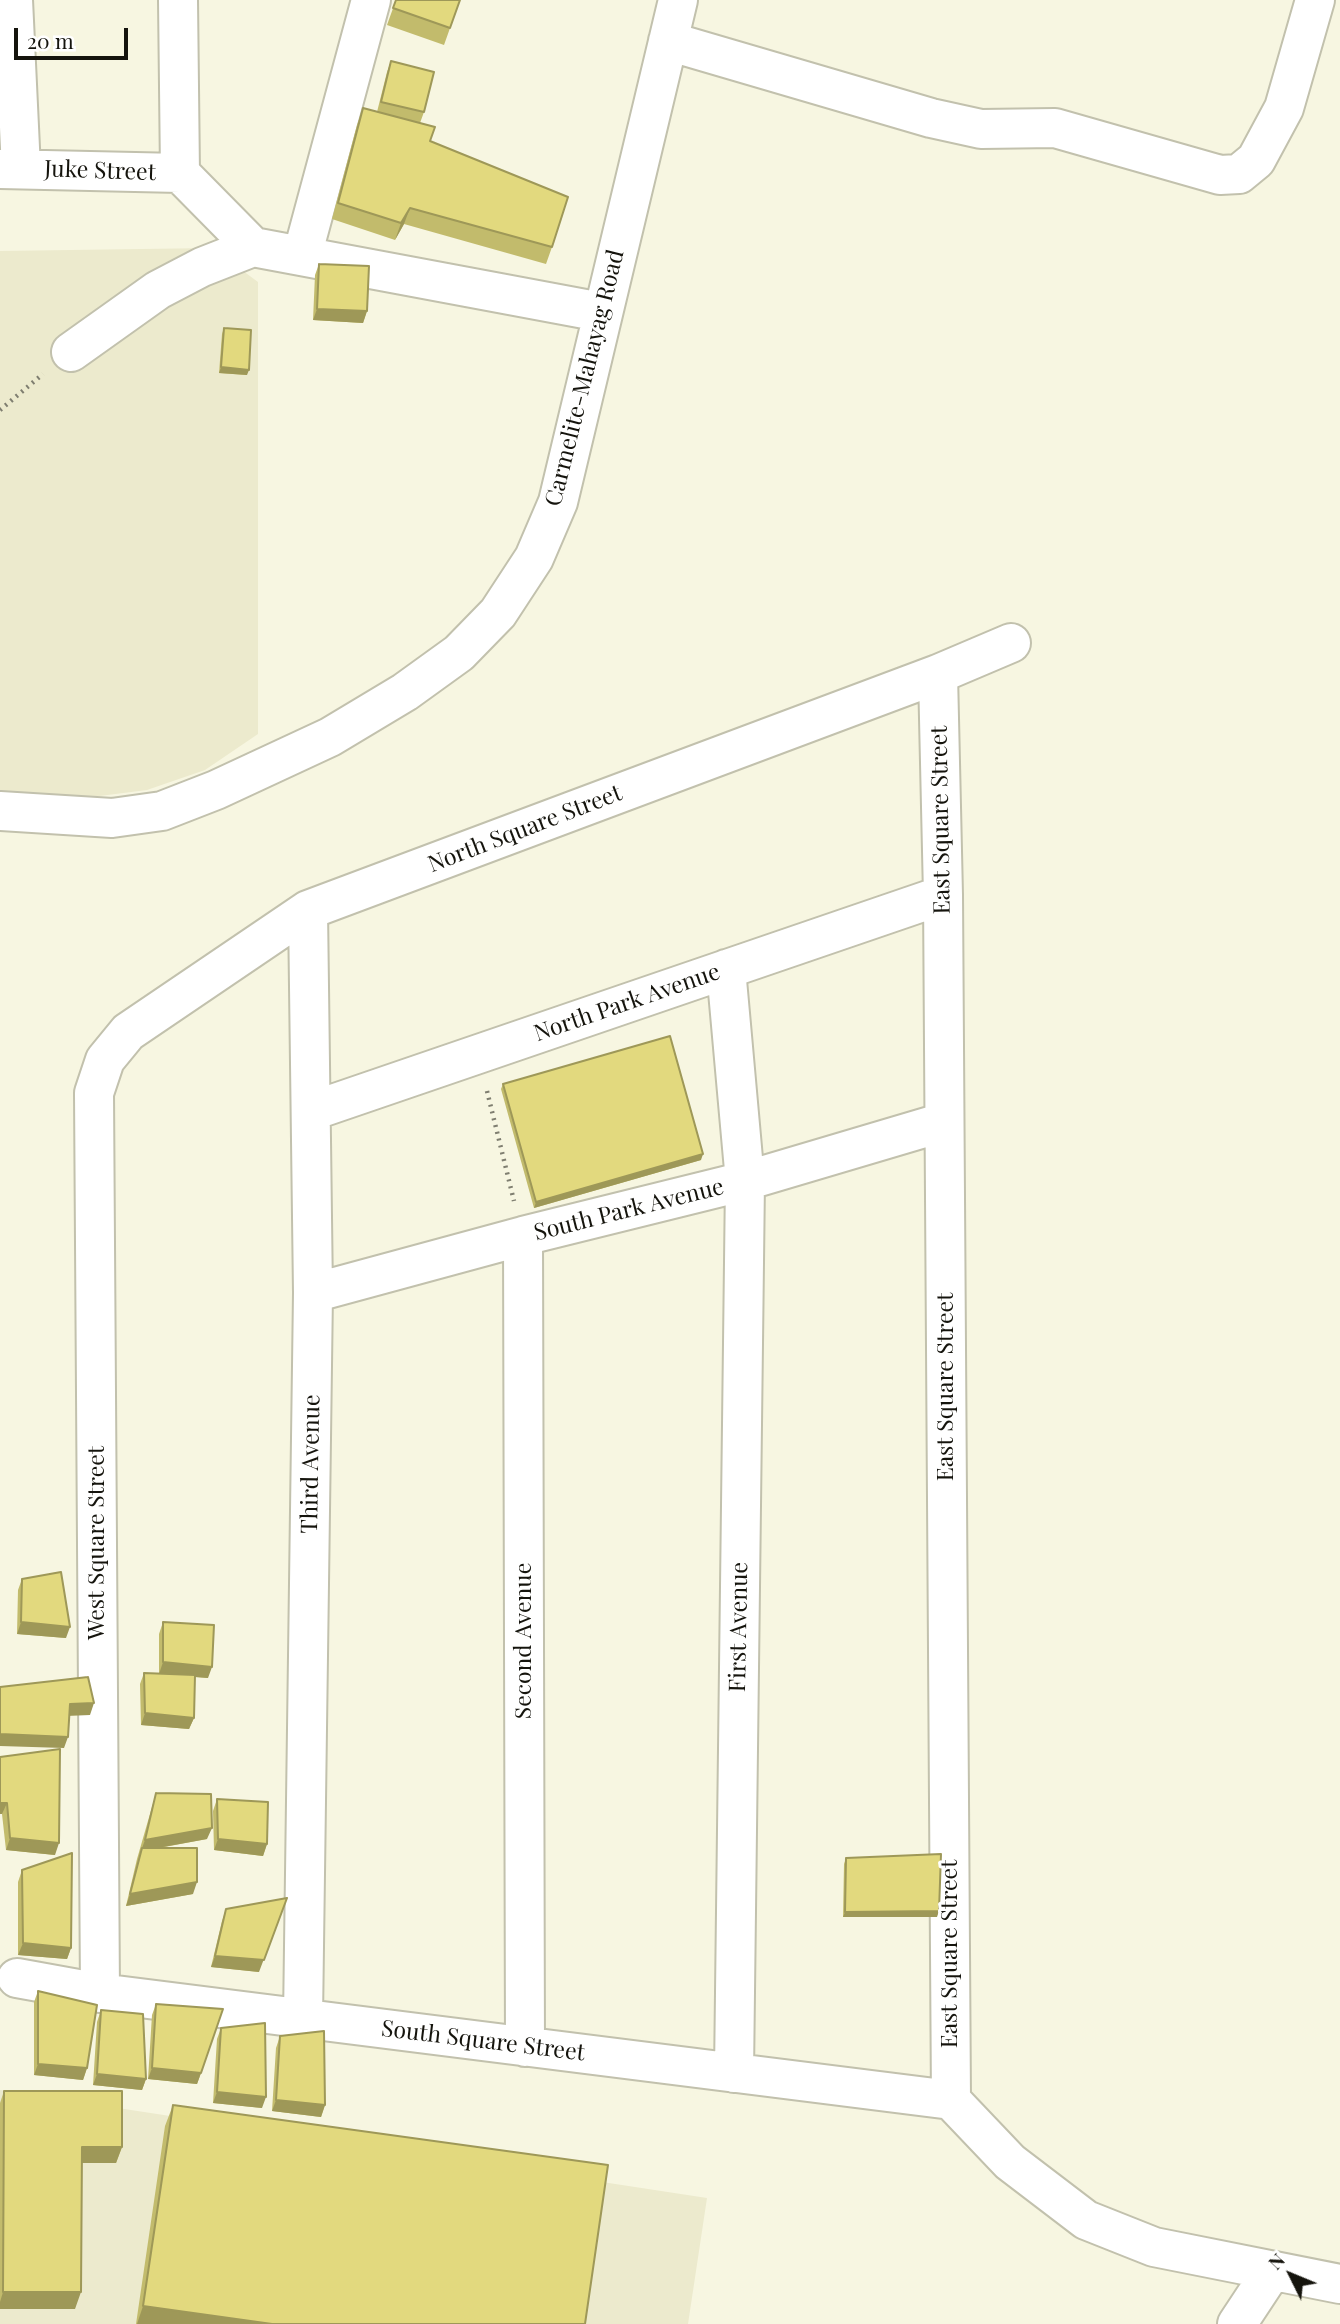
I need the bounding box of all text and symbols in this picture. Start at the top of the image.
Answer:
scale bar [18,14,131,58]
text: 20 m [27,26,74,54]
street label: Juke Street [44,155,156,187]
street label: Carmelite-Mahayag Road [540,247,630,509]
street label: East Square Street [926,725,956,915]
street label: North Square Street [424,779,626,879]
street label: North Park Avenue [530,958,724,1048]
street label: South Park Avenue [531,1173,727,1247]
street label: East Square Street [932,1293,960,1481]
street label: Third Avenue [296,1394,326,1534]
street label: West Square Street [83,1446,111,1640]
street label: First Avenue [724,1562,754,1692]
street label: Second Avenue [510,1563,538,1719]
street label: East Square Street [936,1860,964,2048]
street label: South Square Street [380,2015,586,2067]
north arrow [1256,2240,1326,2310]
text: N [1261,2247,1290,2275]

